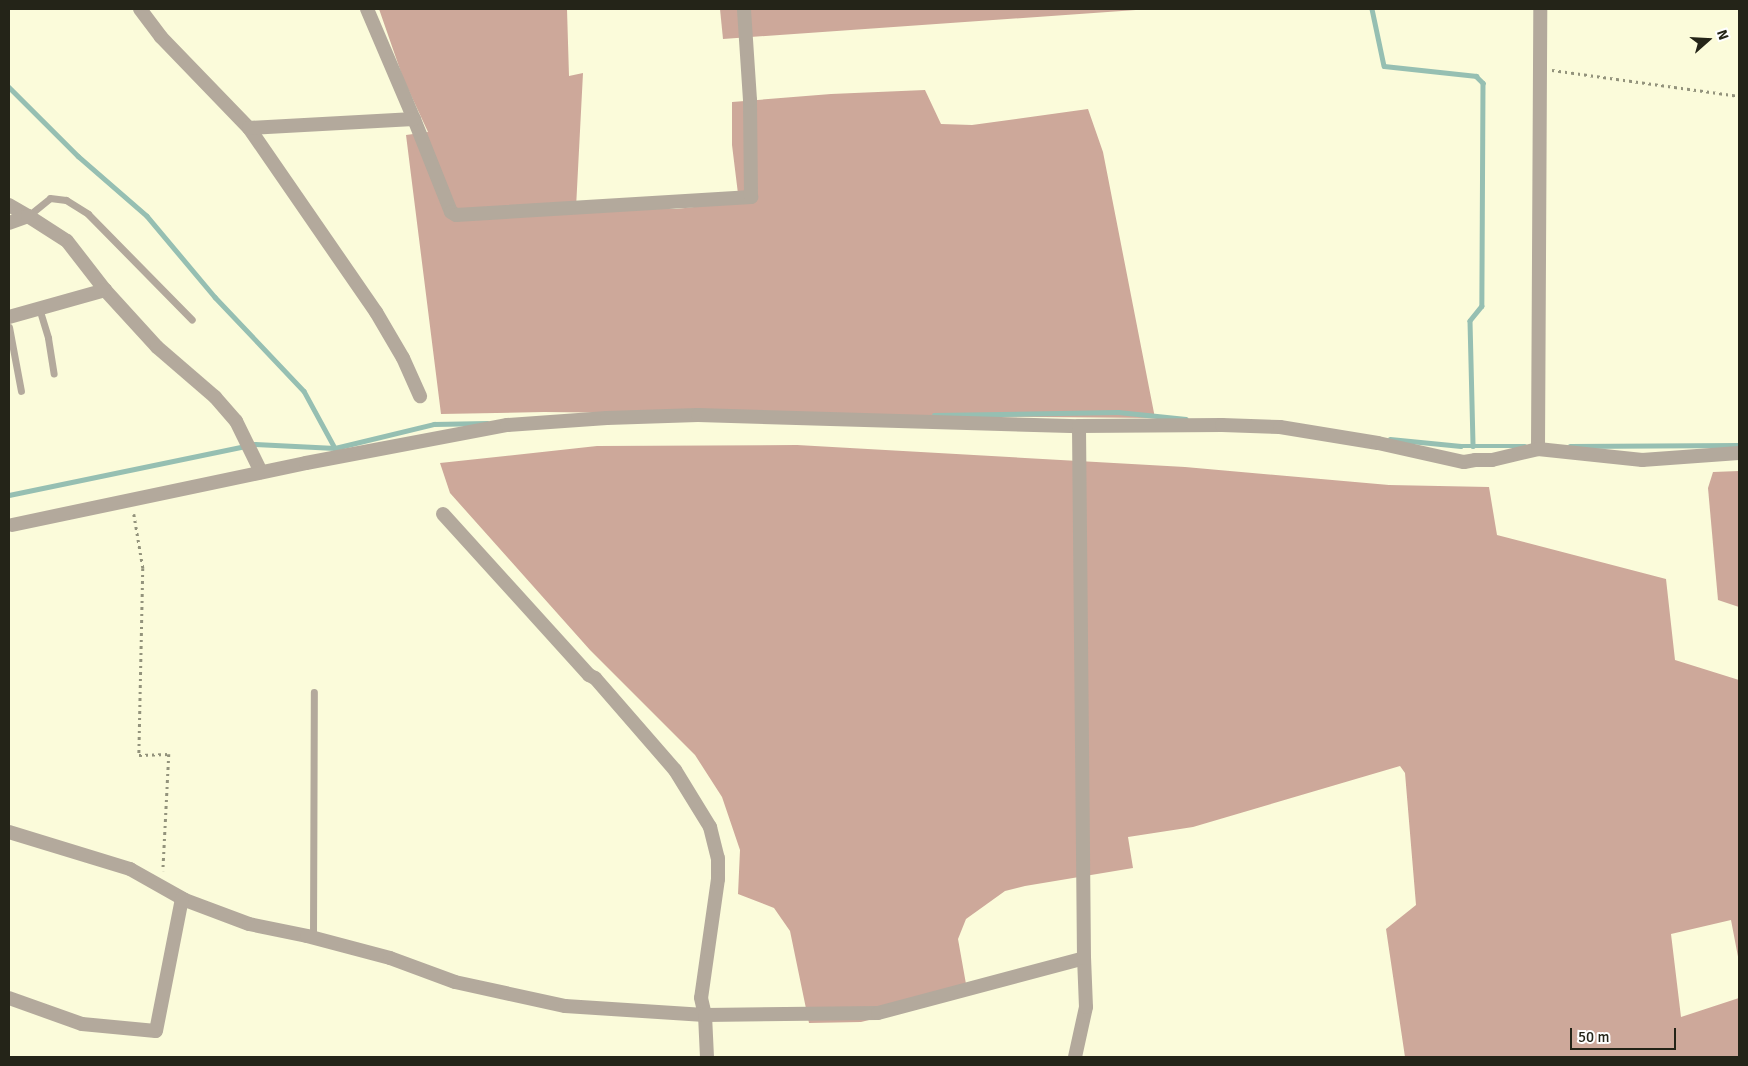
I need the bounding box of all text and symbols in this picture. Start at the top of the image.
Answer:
north arrow [1683,15,1733,65]
text: N [1713,28,1732,42]
scale bar [1573,1018,1679,1050]
text: 50 m [1578,1028,1609,1046]

